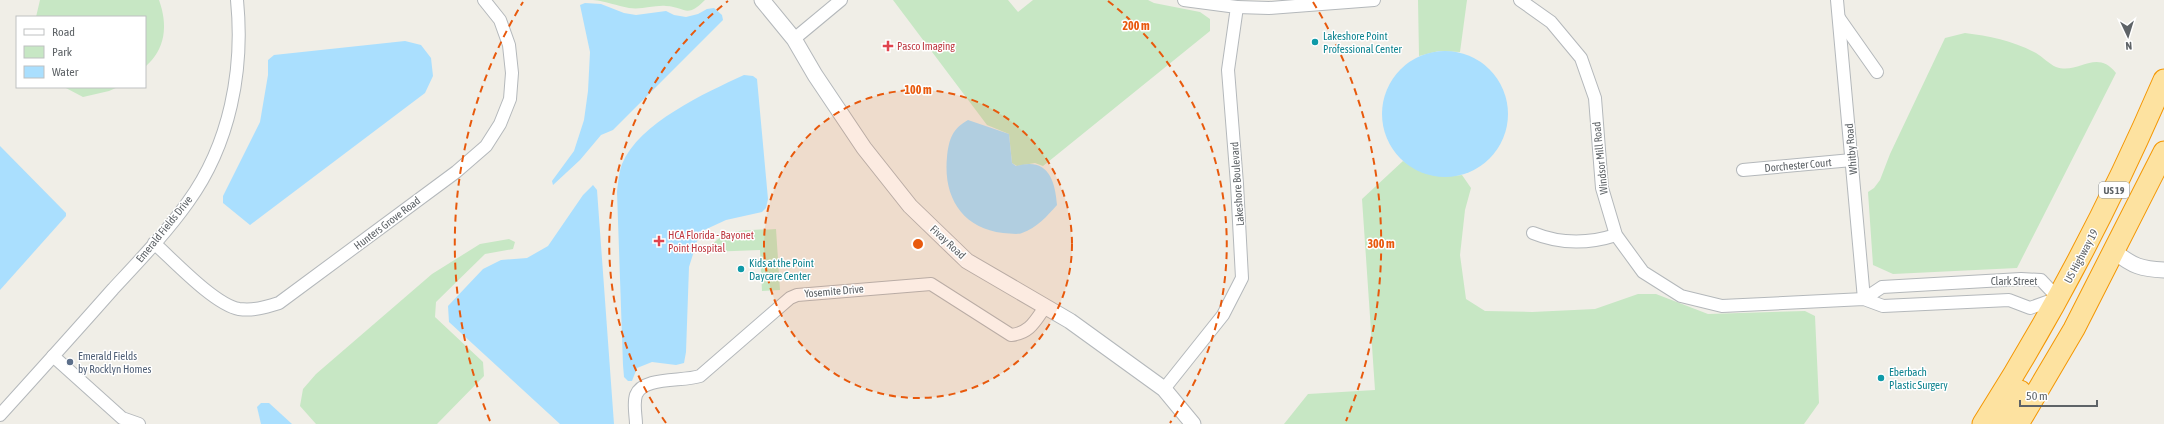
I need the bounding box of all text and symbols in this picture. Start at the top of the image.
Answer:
legend [16,16,146,88]
north arrow [2108,16,2148,56]
text: 200 m [1122,19,1150,33]
text: Road [52,25,75,39]
place label: Lakeshore Point Professional Center [1323,30,1403,55]
marker: Lakeshore Point Professional Center [1310,37,1320,47]
marker: Pasco Imaging [882,40,894,52]
place label: Pasco Imaging [897,40,955,52]
text: N [2125,40,2132,52]
text: Park [52,45,73,59]
text: Water [52,65,79,79]
text: 100 m [904,83,932,97]
street label: Windsor Mill Road [1590,121,1610,195]
street label: Whitby Road [1843,123,1859,175]
street label: Lakeshore Boulevard [1228,141,1246,227]
street label: Dorchester Court [1764,156,1832,174]
road number: US 19 [2099,182,2129,198]
street label: Emerald Fields Drive [134,193,194,265]
street label: Hunters Grove Road [352,194,422,252]
street label: Fivay Road [928,223,968,261]
street label: US Highway 19 [2062,227,2100,285]
place label: HCA Florida - Bayonet Point Hospital [668,229,754,254]
marker: HCA Florida - Bayonet Point Hospital [653,235,665,247]
centre of rings [911,237,925,251]
text: 300 m [1367,237,1395,251]
place label: Kids at the Point Daycare Center [749,257,814,282]
marker: Kids at the Point Daycare Center [736,264,746,274]
street label: Clark Street [1991,275,2037,287]
street label: Yosemite Drive [804,282,864,300]
place label: Emerald Fields by Rocklyn Homes [78,350,151,375]
marker: Emerald Fields by Rocklyn Homes [65,357,75,367]
place label: Eberbach Plastic Surgery [1889,366,1948,391]
marker: Eberbach Plastic Surgery [1876,373,1886,383]
scale bar [2020,382,2097,408]
text: 50 m [2026,389,2048,403]

